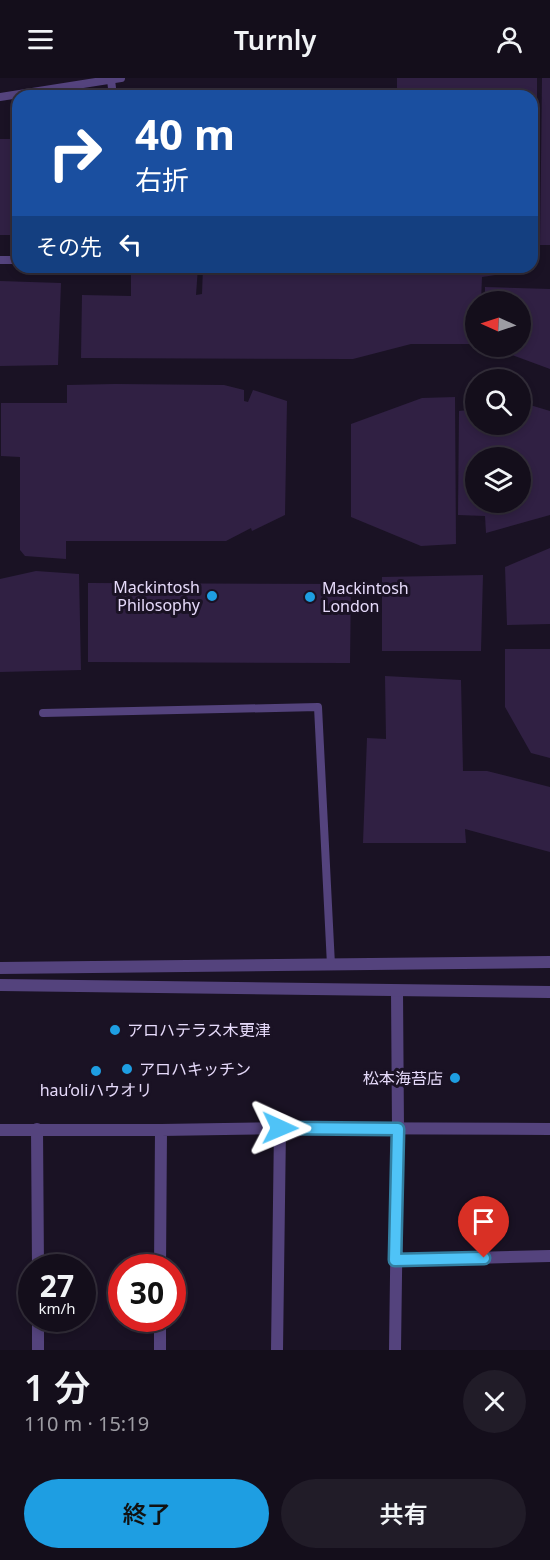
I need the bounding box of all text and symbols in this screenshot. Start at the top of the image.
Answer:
text: Turnly [234,21,316,58]
icon: menu [24,23,57,56]
icon: person [493,23,526,56]
text: 40 m [135,105,235,162]
icon: right [36,114,114,192]
text: 右折 [135,161,189,198]
icon: left [114,228,147,261]
text: その先 [36,231,102,261]
north arrow [465,291,531,357]
map controls [465,291,531,513]
button: search [465,369,531,435]
button: layers [465,447,531,513]
place label: Mackintosh Philosophy [113,576,201,616]
place label: Mackintosh London [322,577,409,617]
marker: Mackintosh Philosophy [205,589,219,603]
marker: Mackintosh London [303,590,317,604]
place label: アロハテラス木更津 [127,1019,271,1041]
marker: アロハテラス木更津 [108,1023,122,1037]
place label: アロハキッチン [139,1058,251,1080]
marker: アロハキッチン [120,1062,134,1076]
marker: hau’oliハウオリ [89,1064,103,1078]
place label: 松本海苔店 [363,1067,443,1089]
marker: 松本海苔店 [448,1071,462,1085]
place label: hau’oliハウオリ [40,1079,152,1101]
position arrow [248,1096,312,1160]
pin [458,1196,509,1258]
icon: arrive [467,1205,500,1238]
speed limit sign: 30 [108,1254,186,1332]
text: 27 [40,1265,74,1306]
text: km/h [39,1298,75,1318]
text: 1 分 [24,1363,90,1412]
button: close [463,1370,526,1433]
text: 110 m · 15:19 [24,1410,149,1437]
button: 終了 [24,1479,269,1548]
button: 共有 [281,1479,526,1548]

